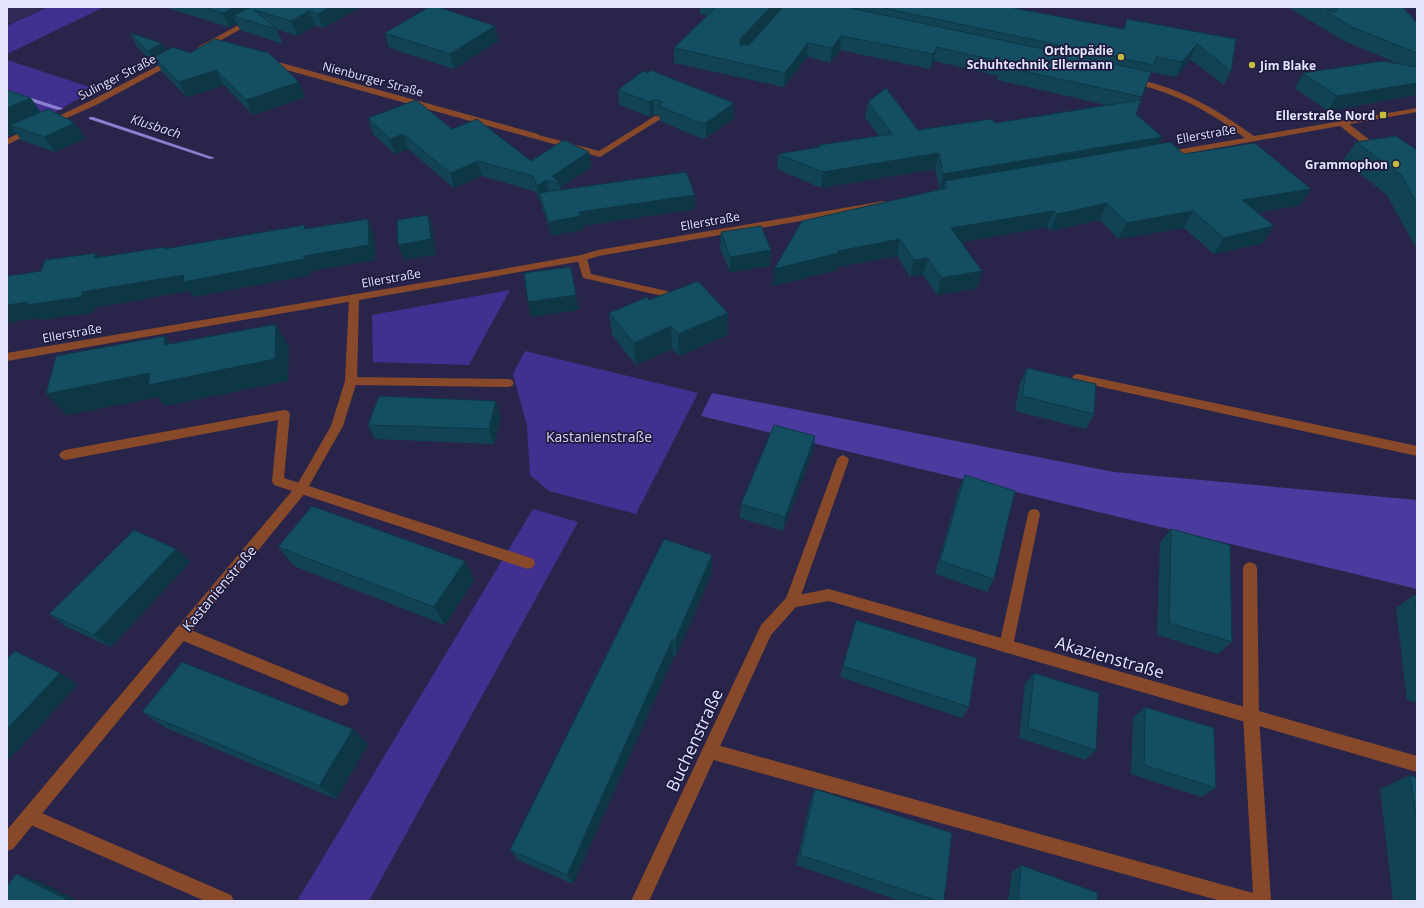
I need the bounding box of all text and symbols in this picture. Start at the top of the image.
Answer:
place label: Orthopädie Schuhtechnik Ellermann [967,42,1113,73]
street label: Sulinger Straße [75,50,159,104]
marker: Orthopädie Schuhtechnik Ellermann [1116,52,1126,62]
street label: Nienburger Straße [321,57,426,101]
place label: Jim Blake [1259,57,1316,74]
marker: Jim Blake [1247,60,1257,70]
place label: Ellerstraße Nord [1276,107,1375,124]
water label: Klusbach [129,109,183,143]
marker: Ellerstraße Nord [1378,110,1388,120]
street label: Ellerstraße [1175,120,1237,148]
place label: Grammophon [1305,156,1388,173]
marker: Grammophon [1391,159,1401,169]
street label: Ellerstraße [679,207,741,235]
street label: Ellerstraße [360,264,422,292]
street label: Ellerstraße [41,319,103,347]
park label: Kastanienstraße [546,427,652,446]
street label: Kastanienstraße [178,541,260,635]
street label: Akazienstraße [1053,631,1167,683]
street label: Buchenstraße [660,685,728,795]

